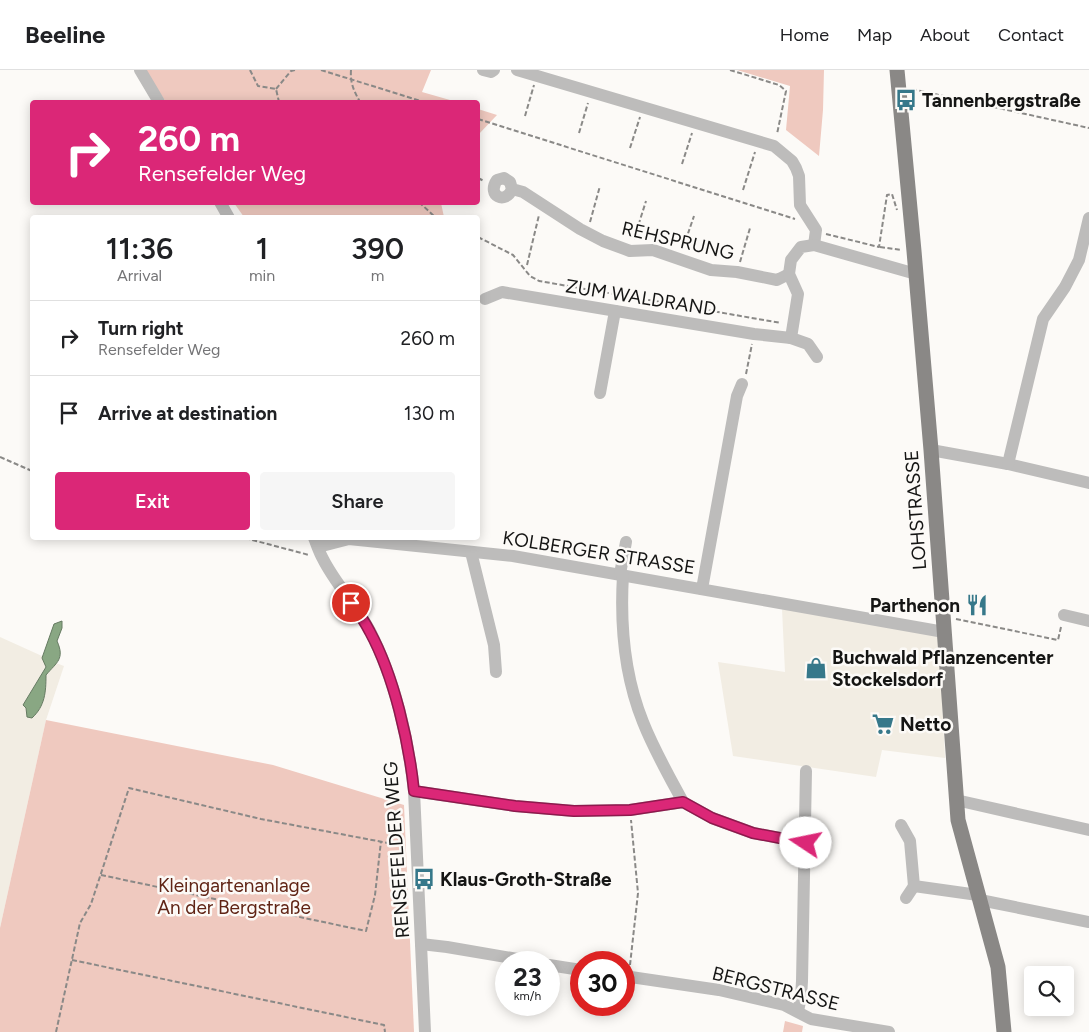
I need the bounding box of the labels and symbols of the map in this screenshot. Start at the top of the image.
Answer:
bus stop icon: Tannenbergstraße [893,87,919,113]
place label: Tannenbergstraße [922,89,1081,112]
street label: REHSPRUNG [619,216,736,265]
street label: ZUM WALDRAND [564,274,718,321]
street label: LOHSTRASSE [900,449,931,571]
street label: KOLBERGER STRASSE [501,526,697,579]
pin [330,582,372,624]
restaurant icon: Parthenon [964,592,990,618]
place label: Parthenon [870,594,960,617]
place label: Buchwald Pflanzencenter Stockelsdorf [832,646,1053,691]
shop icon: Buchwald Pflanzencenter Stockelsdorf [803,655,829,681]
supermarket icon: Netto [870,711,896,737]
place label: Netto [900,713,951,736]
street label: RENSEFELDER WEG [379,761,414,939]
position arrow [779,816,831,868]
bus stop icon: Klaus-Groth-Straße [411,866,437,892]
place label: Klaus-Groth-Straße [440,868,612,891]
park label: Kleingartenanlage An der Bergstraße [157,874,311,919]
speed limit sign: 30 [570,951,635,1016]
street label: BERGSTRASSE [710,962,842,1015]

